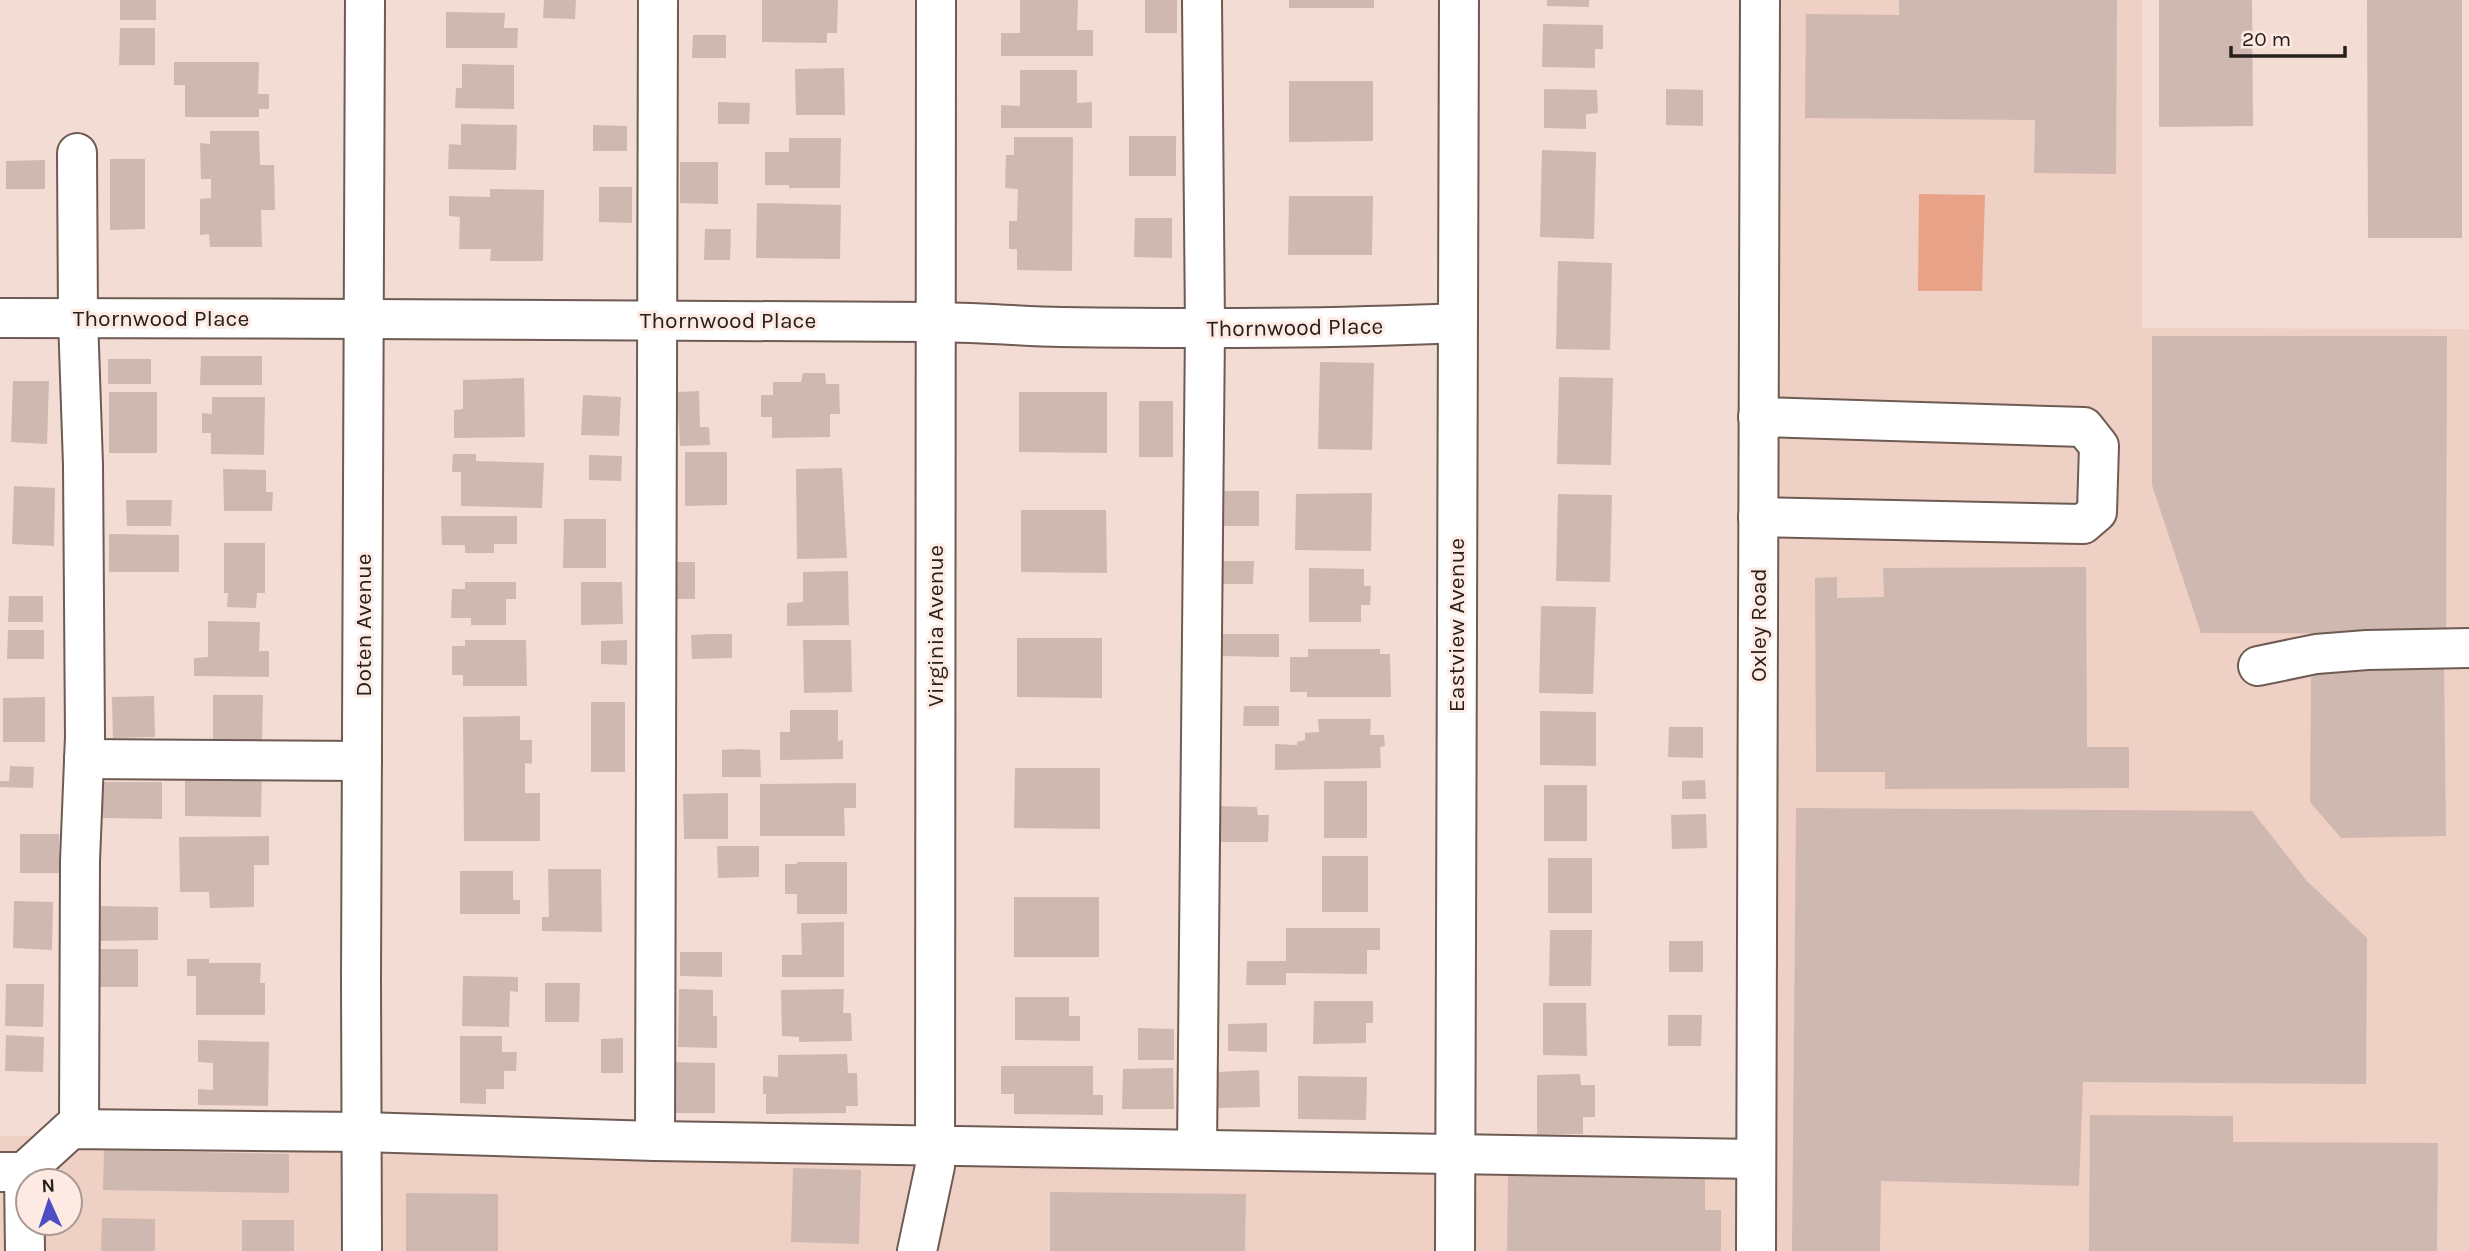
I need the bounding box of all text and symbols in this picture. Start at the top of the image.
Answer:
scale bar [2231,14,2345,58]
text: 20 m [2242,27,2291,51]
street label: Thornwood Place [73,305,249,332]
street label: Thornwood Place [640,307,816,334]
street label: Thornwood Place [1207,312,1384,343]
street label: Eastview Avenue [1443,538,1470,712]
street label: Virginia Avenue [922,545,949,707]
street label: Doten Avenue [350,553,377,697]
street label: Oxley Road [1745,568,1772,682]
north arrow [14,1167,84,1237]
text: N [41,1175,56,1197]

